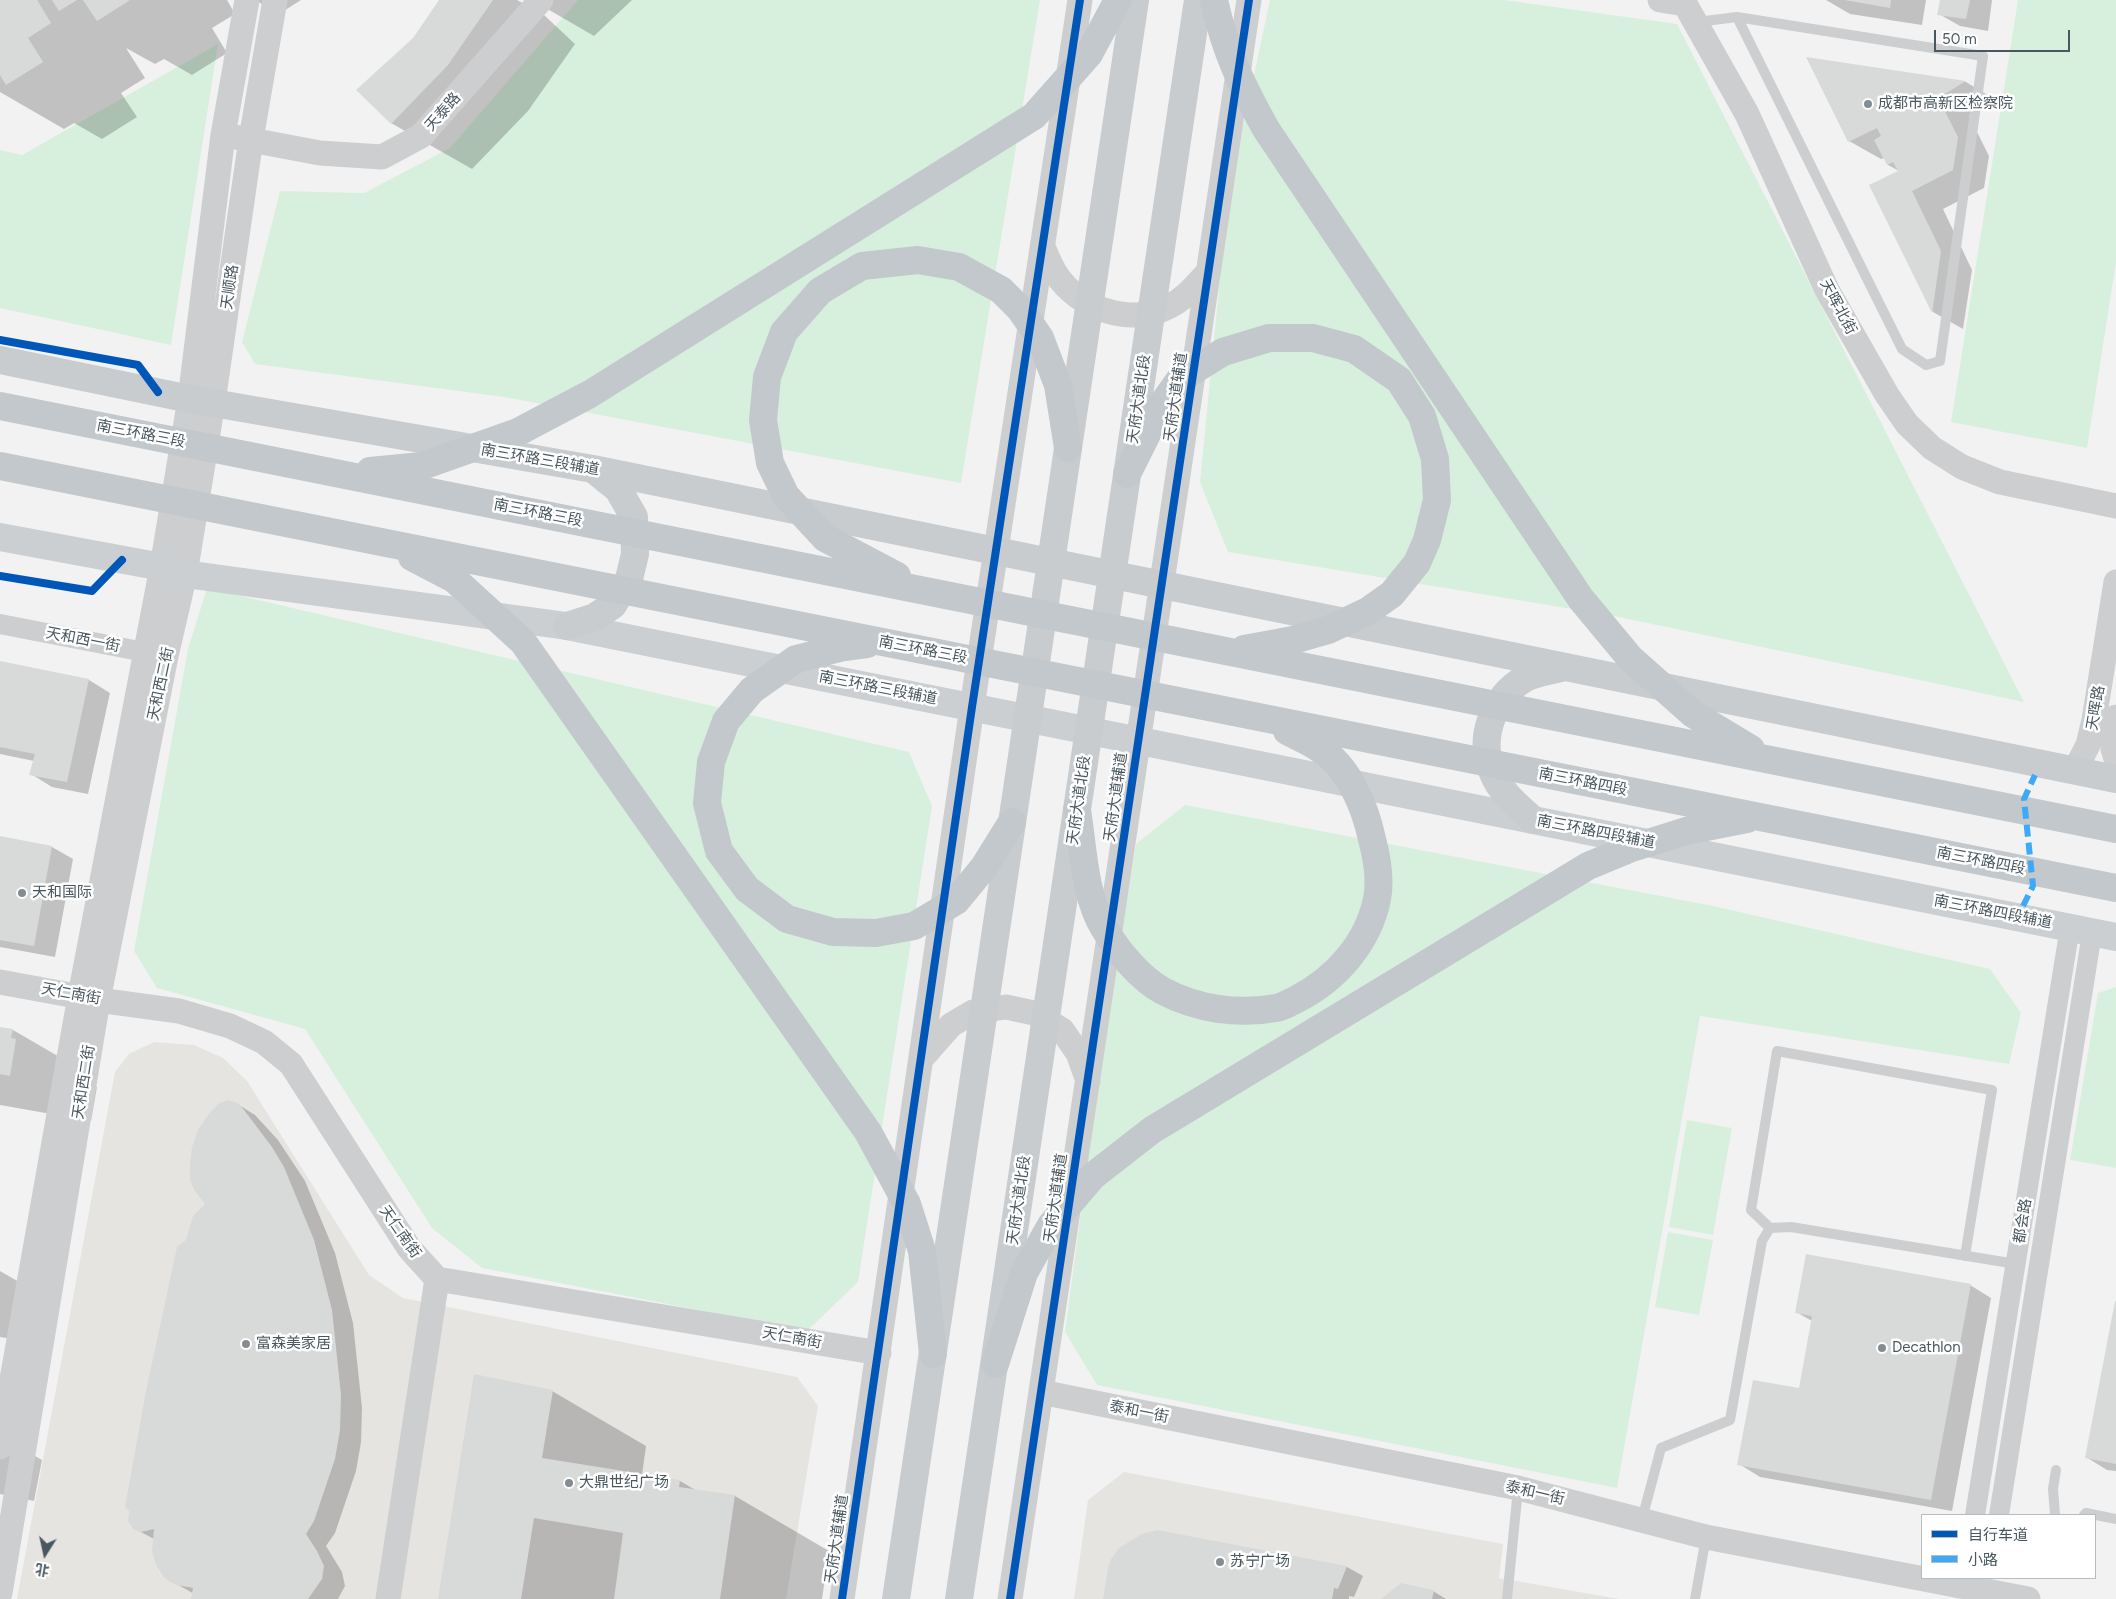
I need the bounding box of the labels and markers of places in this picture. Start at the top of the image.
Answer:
place label: 成都市高新区检察院 [1878,95,2013,113]
marker: 成都市高新区检察院 [1862,98,1874,110]
place label: 天和国际 [32,884,92,902]
marker: 天和国际 [16,887,28,899]
place label: 富森美家居 [256,1335,331,1353]
marker: 富森美家居 [240,1338,252,1350]
place label: Decathlon [1892,1339,1961,1357]
marker: Decathlon [1876,1342,1888,1354]
place label: 大鼎世纪广场 [579,1474,669,1492]
marker: 大鼎世纪广场 [563,1477,575,1489]
place label: 苏宁广场 [1230,1553,1290,1571]
marker: 苏宁广场 [1214,1556,1226,1568]

